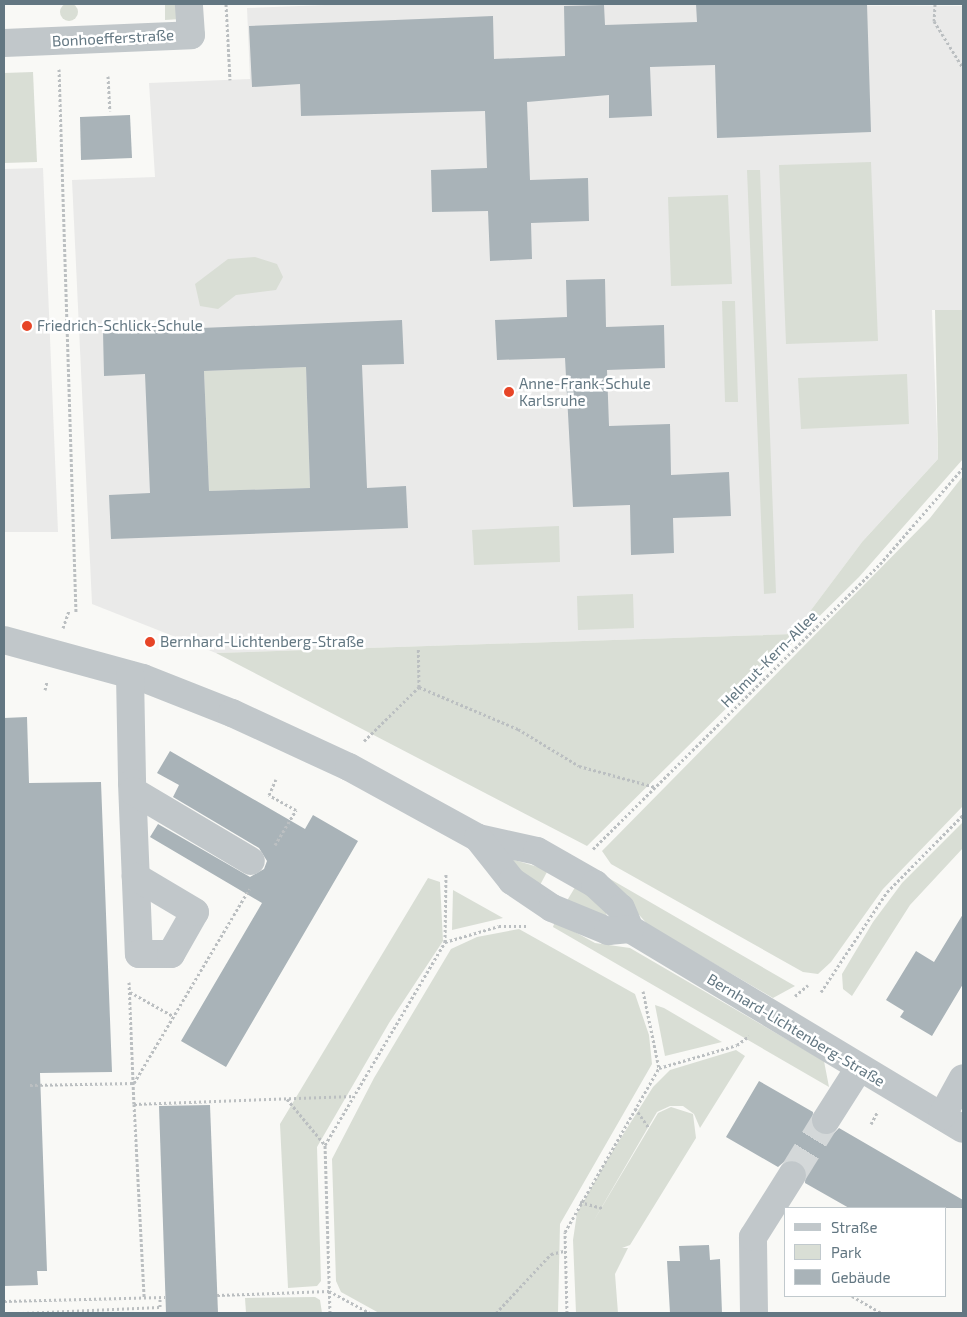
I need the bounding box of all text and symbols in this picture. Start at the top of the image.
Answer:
street label: Bonhoefferstraße [52,26,174,50]
place label: Friedrich-Schlick-Schule [37,317,203,335]
marker: Friedrich-Schlick-Schule [21,320,33,332]
place label: Anne-Frank-Schule Karlsruhe [519,374,651,409]
marker: Anne-Frank-Schule Karlsruhe [503,386,515,398]
street label: Helmut-Kern-Allee [717,607,821,711]
place label: Bernhard-Lichtenberg-Straße [160,633,364,651]
marker: Bernhard-Lichtenberg-Straße [144,636,156,648]
street label: Bernhard-Lichtenberg-Straße [704,970,888,1090]
legend [784,1207,947,1297]
text: Straße [831,1218,877,1236]
text: Park [831,1243,862,1261]
text: Gebäude [831,1268,890,1286]

